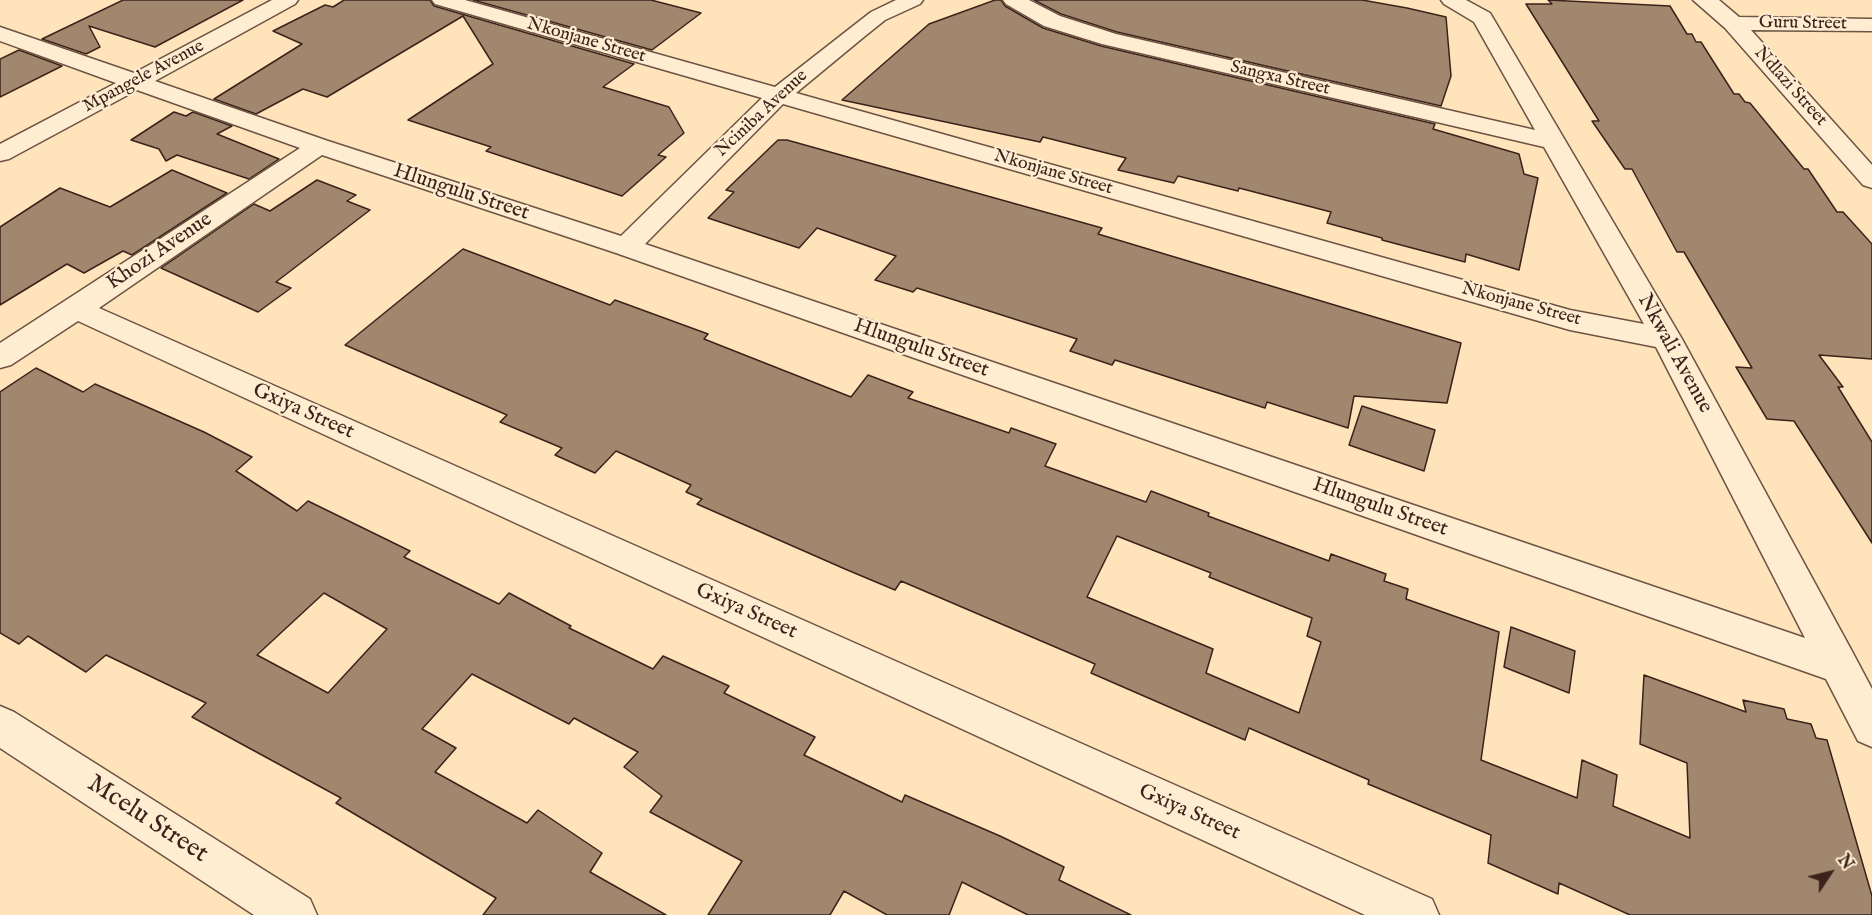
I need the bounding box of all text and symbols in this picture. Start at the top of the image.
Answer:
street label: Guru Street [1759,12,1847,36]
street label: Nkonjane Street [524,14,648,68]
street label: Mpangele Avenue [80,36,208,118]
street label: Ndlazi Street [1749,43,1831,131]
street label: Sangxa Street [1228,57,1332,101]
street label: Nciniba Avenue [711,66,813,162]
street label: Nkonjane Street [991,146,1115,200]
street label: Hlungulu Street [390,159,532,227]
street label: Khozi Avenue [103,208,217,296]
street label: Nkonjane Street [1459,279,1583,331]
street label: Nkwali Avenue [1631,290,1717,418]
street label: Hlungulu Street [850,314,992,384]
street label: Gxiya Street [248,378,358,446]
street label: Hlungulu Street [1309,473,1451,543]
street label: Gxiya Street [691,578,801,646]
street label: Mcelu Street [81,769,213,871]
street label: Gxiya Street [1134,779,1244,847]
north arrow [1800,843,1860,903]
text: N [1833,851,1857,874]

